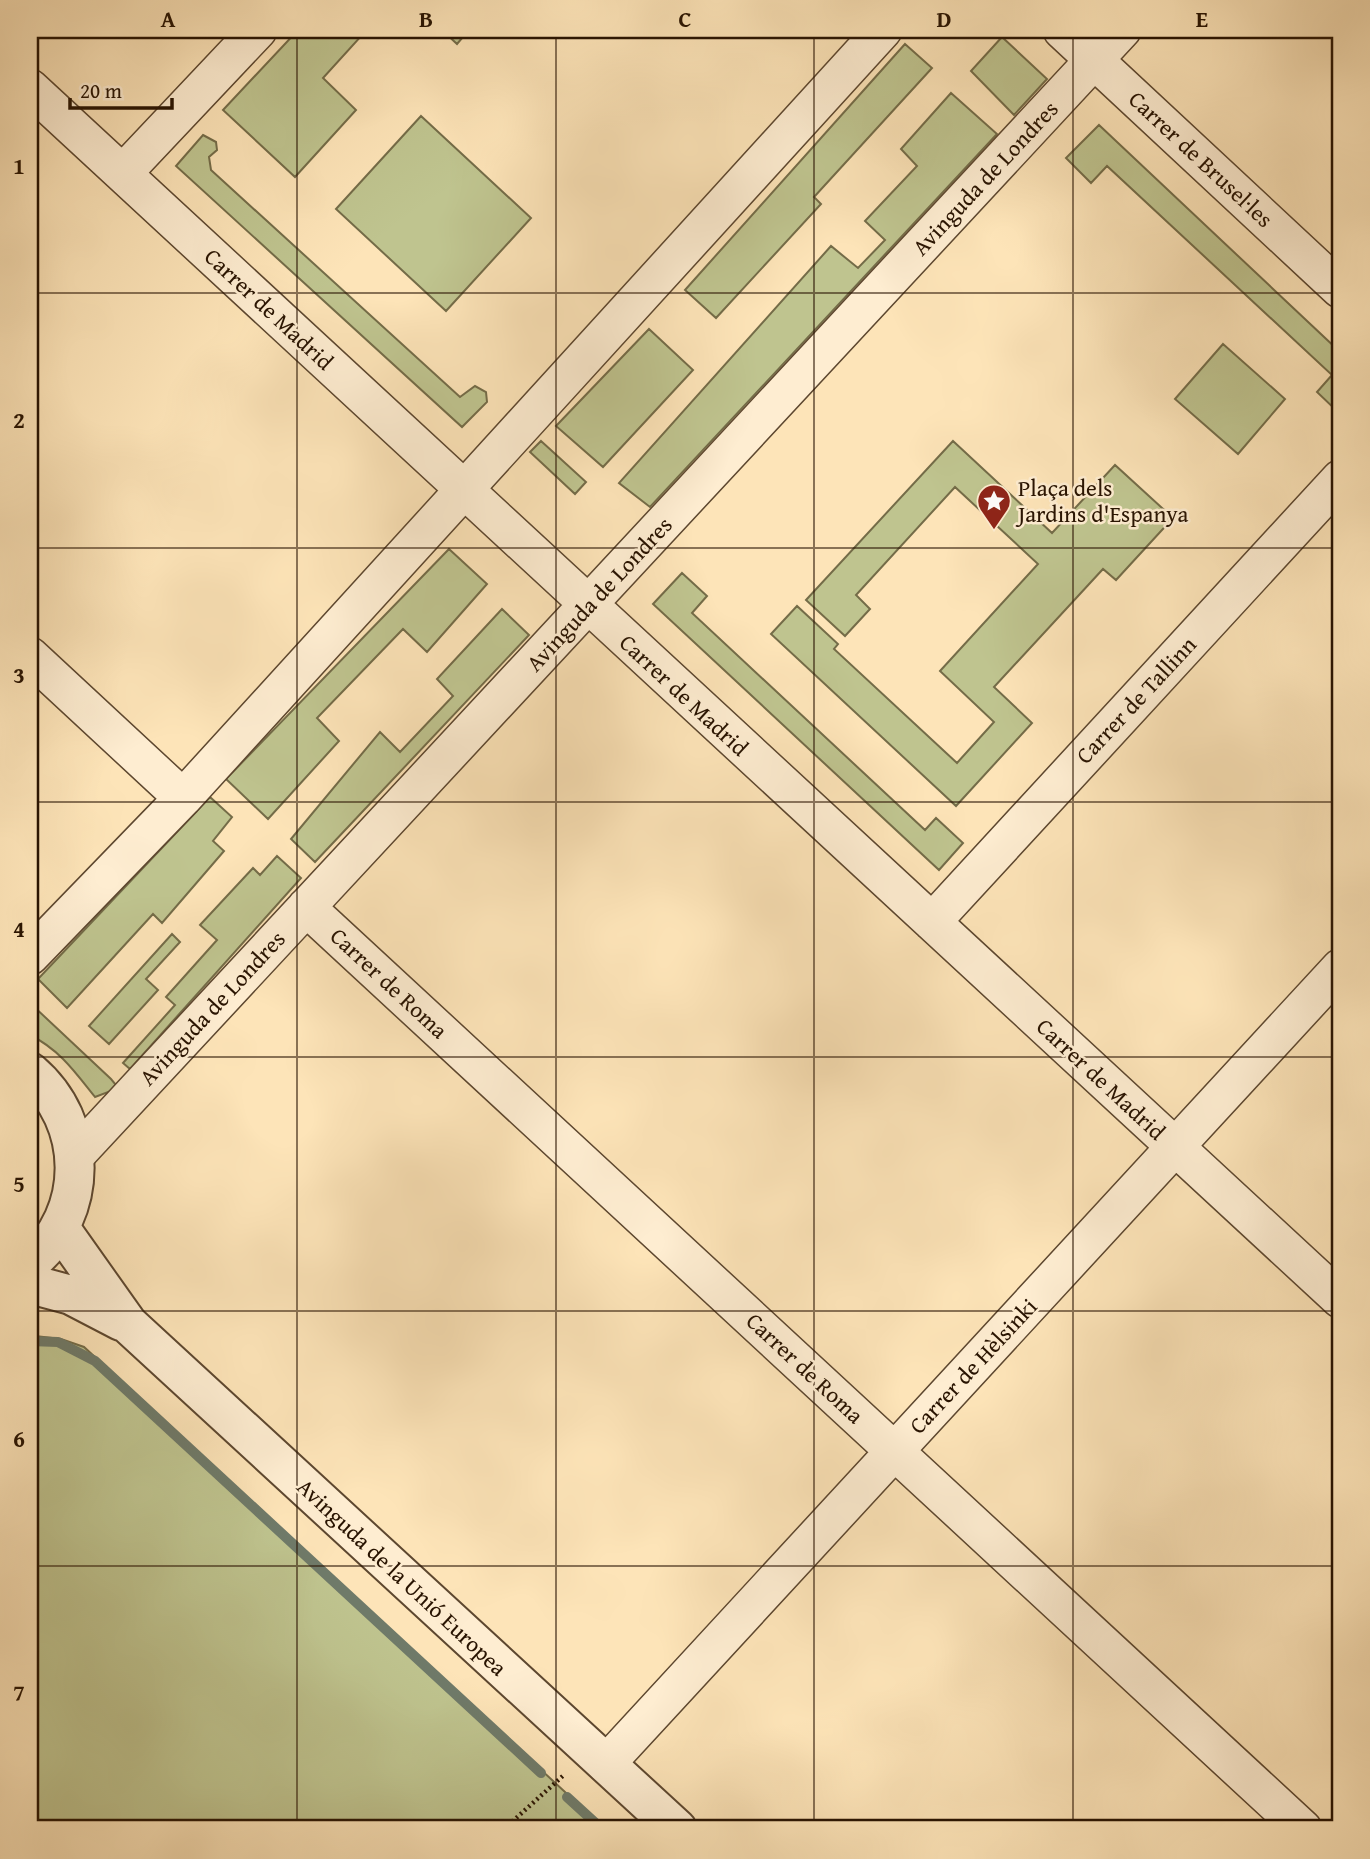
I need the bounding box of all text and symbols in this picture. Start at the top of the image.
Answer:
text: A [161,2,176,35]
text: B [419,2,433,35]
text: C [678,2,692,35]
text: D [937,2,952,35]
text: E [1196,2,1208,35]
scale bar [70,66,172,110]
text: 20 m [80,75,122,106]
street label: Carrer de Brusel·les [1122,83,1281,234]
street label: Avinguda de Londres [904,93,1065,262]
text: 1 [13,149,25,182]
street label: Carrer de Madrid [198,240,342,378]
text: 2 [13,403,25,436]
place label: Plaça dels Jardins d'Espanya [1015,471,1188,530]
place icon: Plaça dels Jardins d'Espanya [975,482,1013,531]
street label: Avinguda de Londres [518,509,679,678]
street label: Carrer de Madrid [613,626,757,764]
street label: Carrer de Tallinn [1068,629,1204,771]
text: 3 [13,658,25,691]
text: 4 [13,912,25,945]
street label: Carrer de Roma [323,919,456,1046]
street label: Avinguda de Londres [131,923,292,1092]
street label: Carrer de Madrid [1030,1010,1174,1148]
text: 5 [13,1167,25,1200]
street label: Carrer de Hèlsinki [901,1291,1044,1441]
street label: Carrer de Roma [739,1304,872,1431]
text: 6 [13,1422,25,1455]
street label: Avinguda de la Unió Europea [290,1470,515,1683]
text: 7 [13,1676,25,1709]

